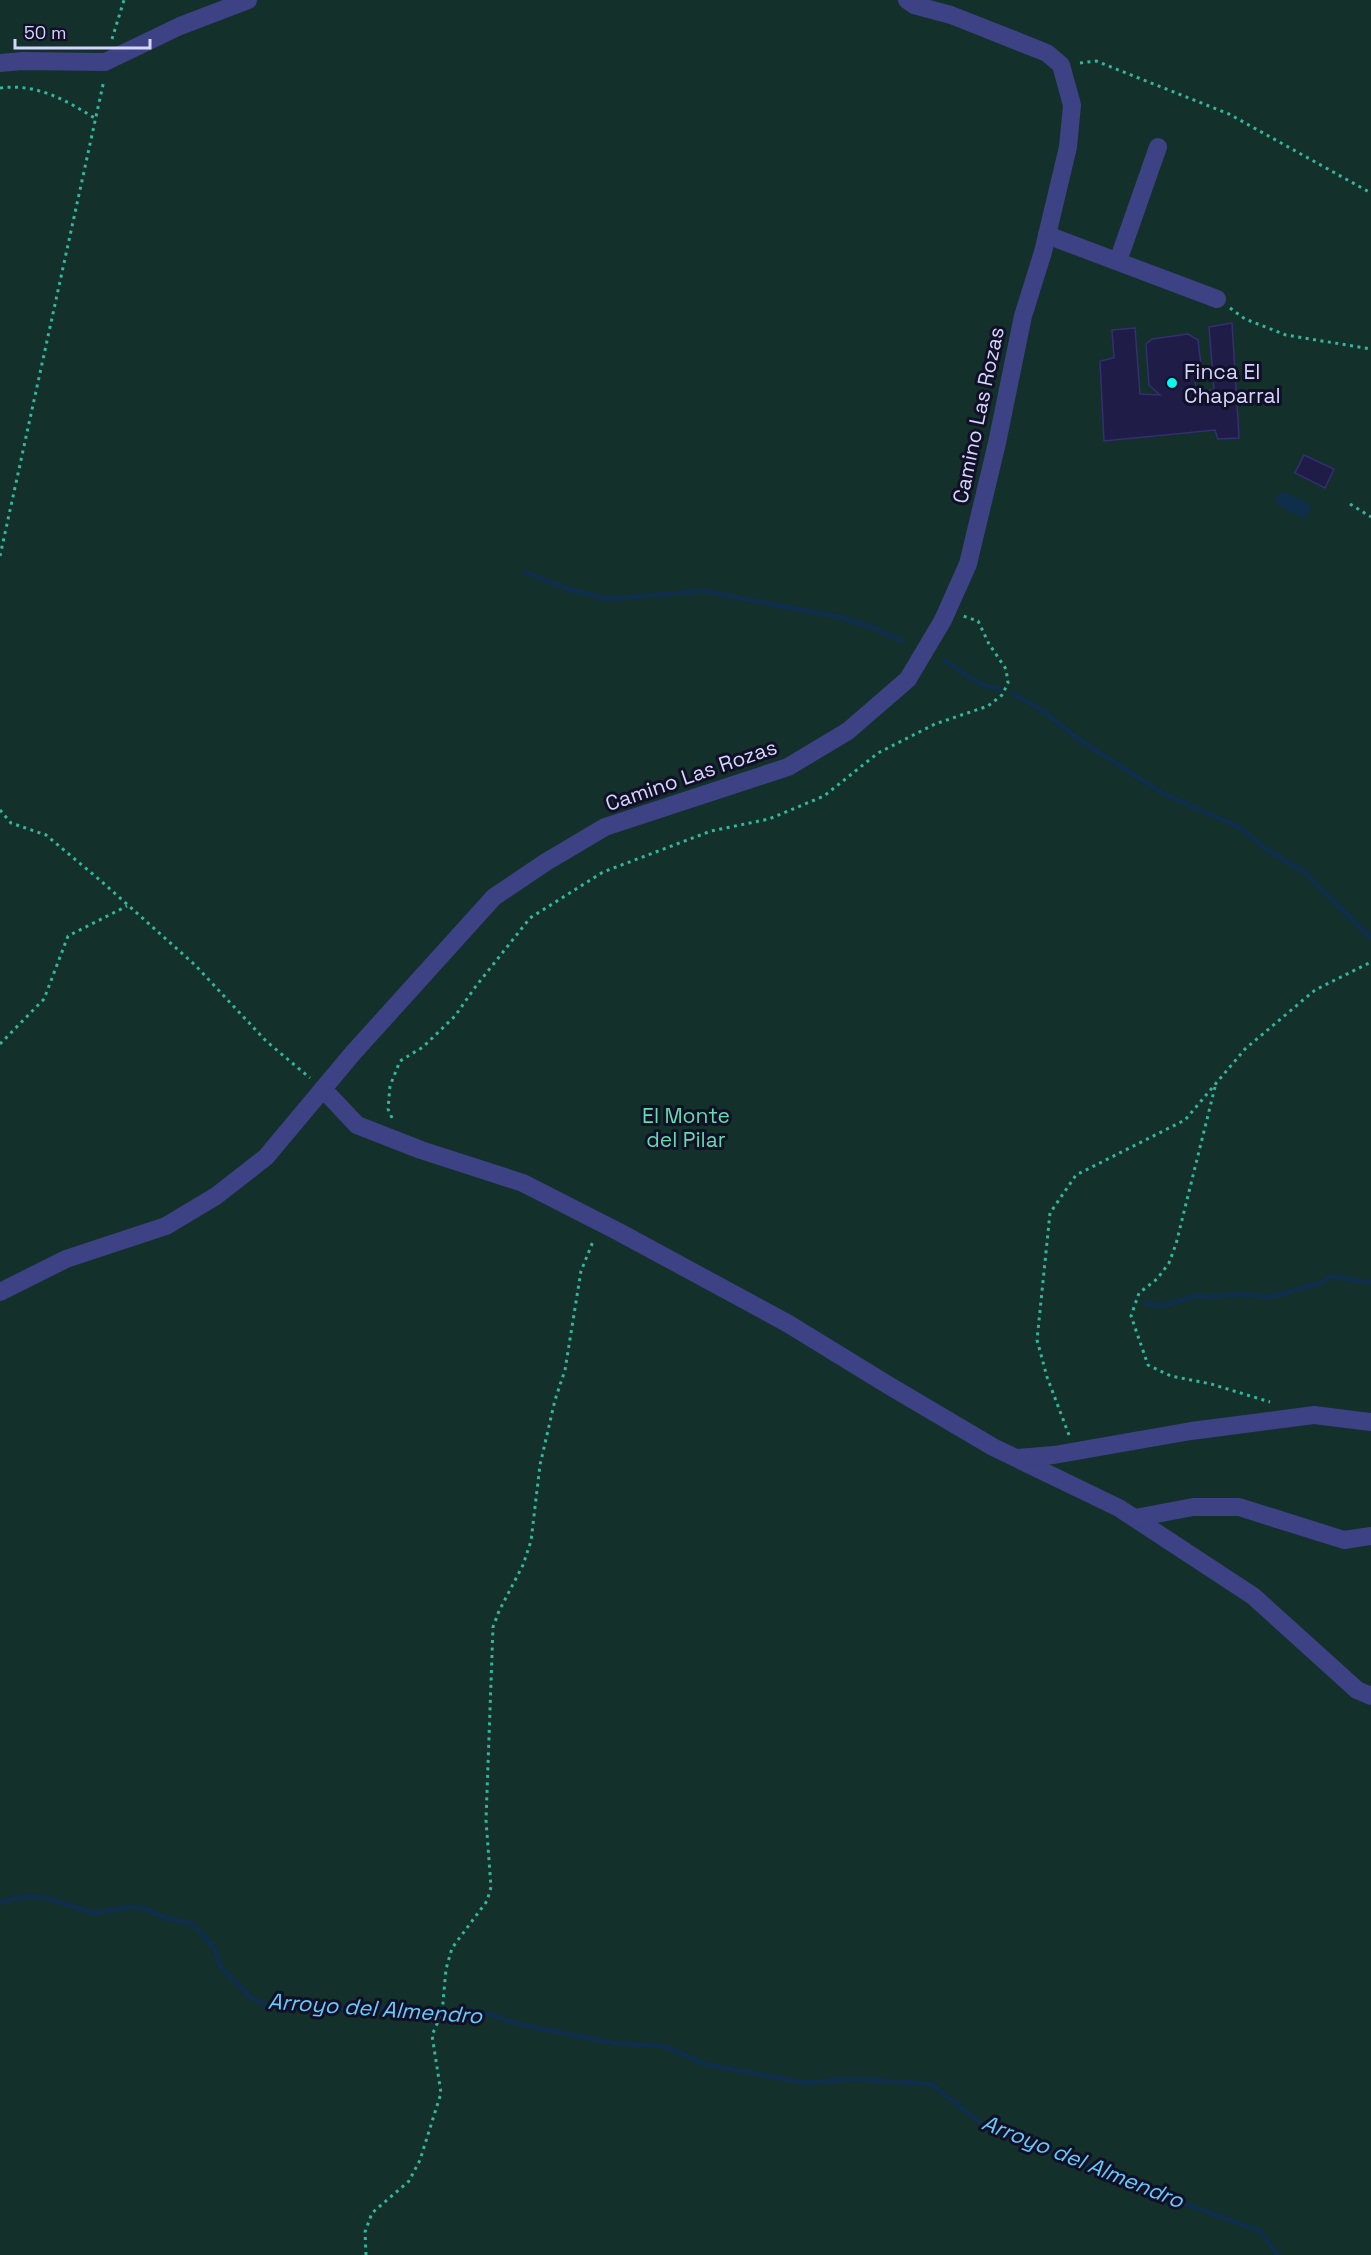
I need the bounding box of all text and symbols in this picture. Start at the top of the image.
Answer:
scale bar [15,12,150,50]
text: 50 m [24,21,66,44]
street label: Camino Las Rozas [946,324,1010,506]
place label: Finca El Chaparral [1184,358,1281,409]
marker: Finca El Chaparral [1165,376,1179,390]
street label: Camino Las Rozas [602,733,780,817]
park label: El Monte del Pilar [642,1102,730,1153]
water label: Arroyo del Almendro [267,1987,484,2030]
water label: Arroyo del Almendro [978,2108,1189,2215]

